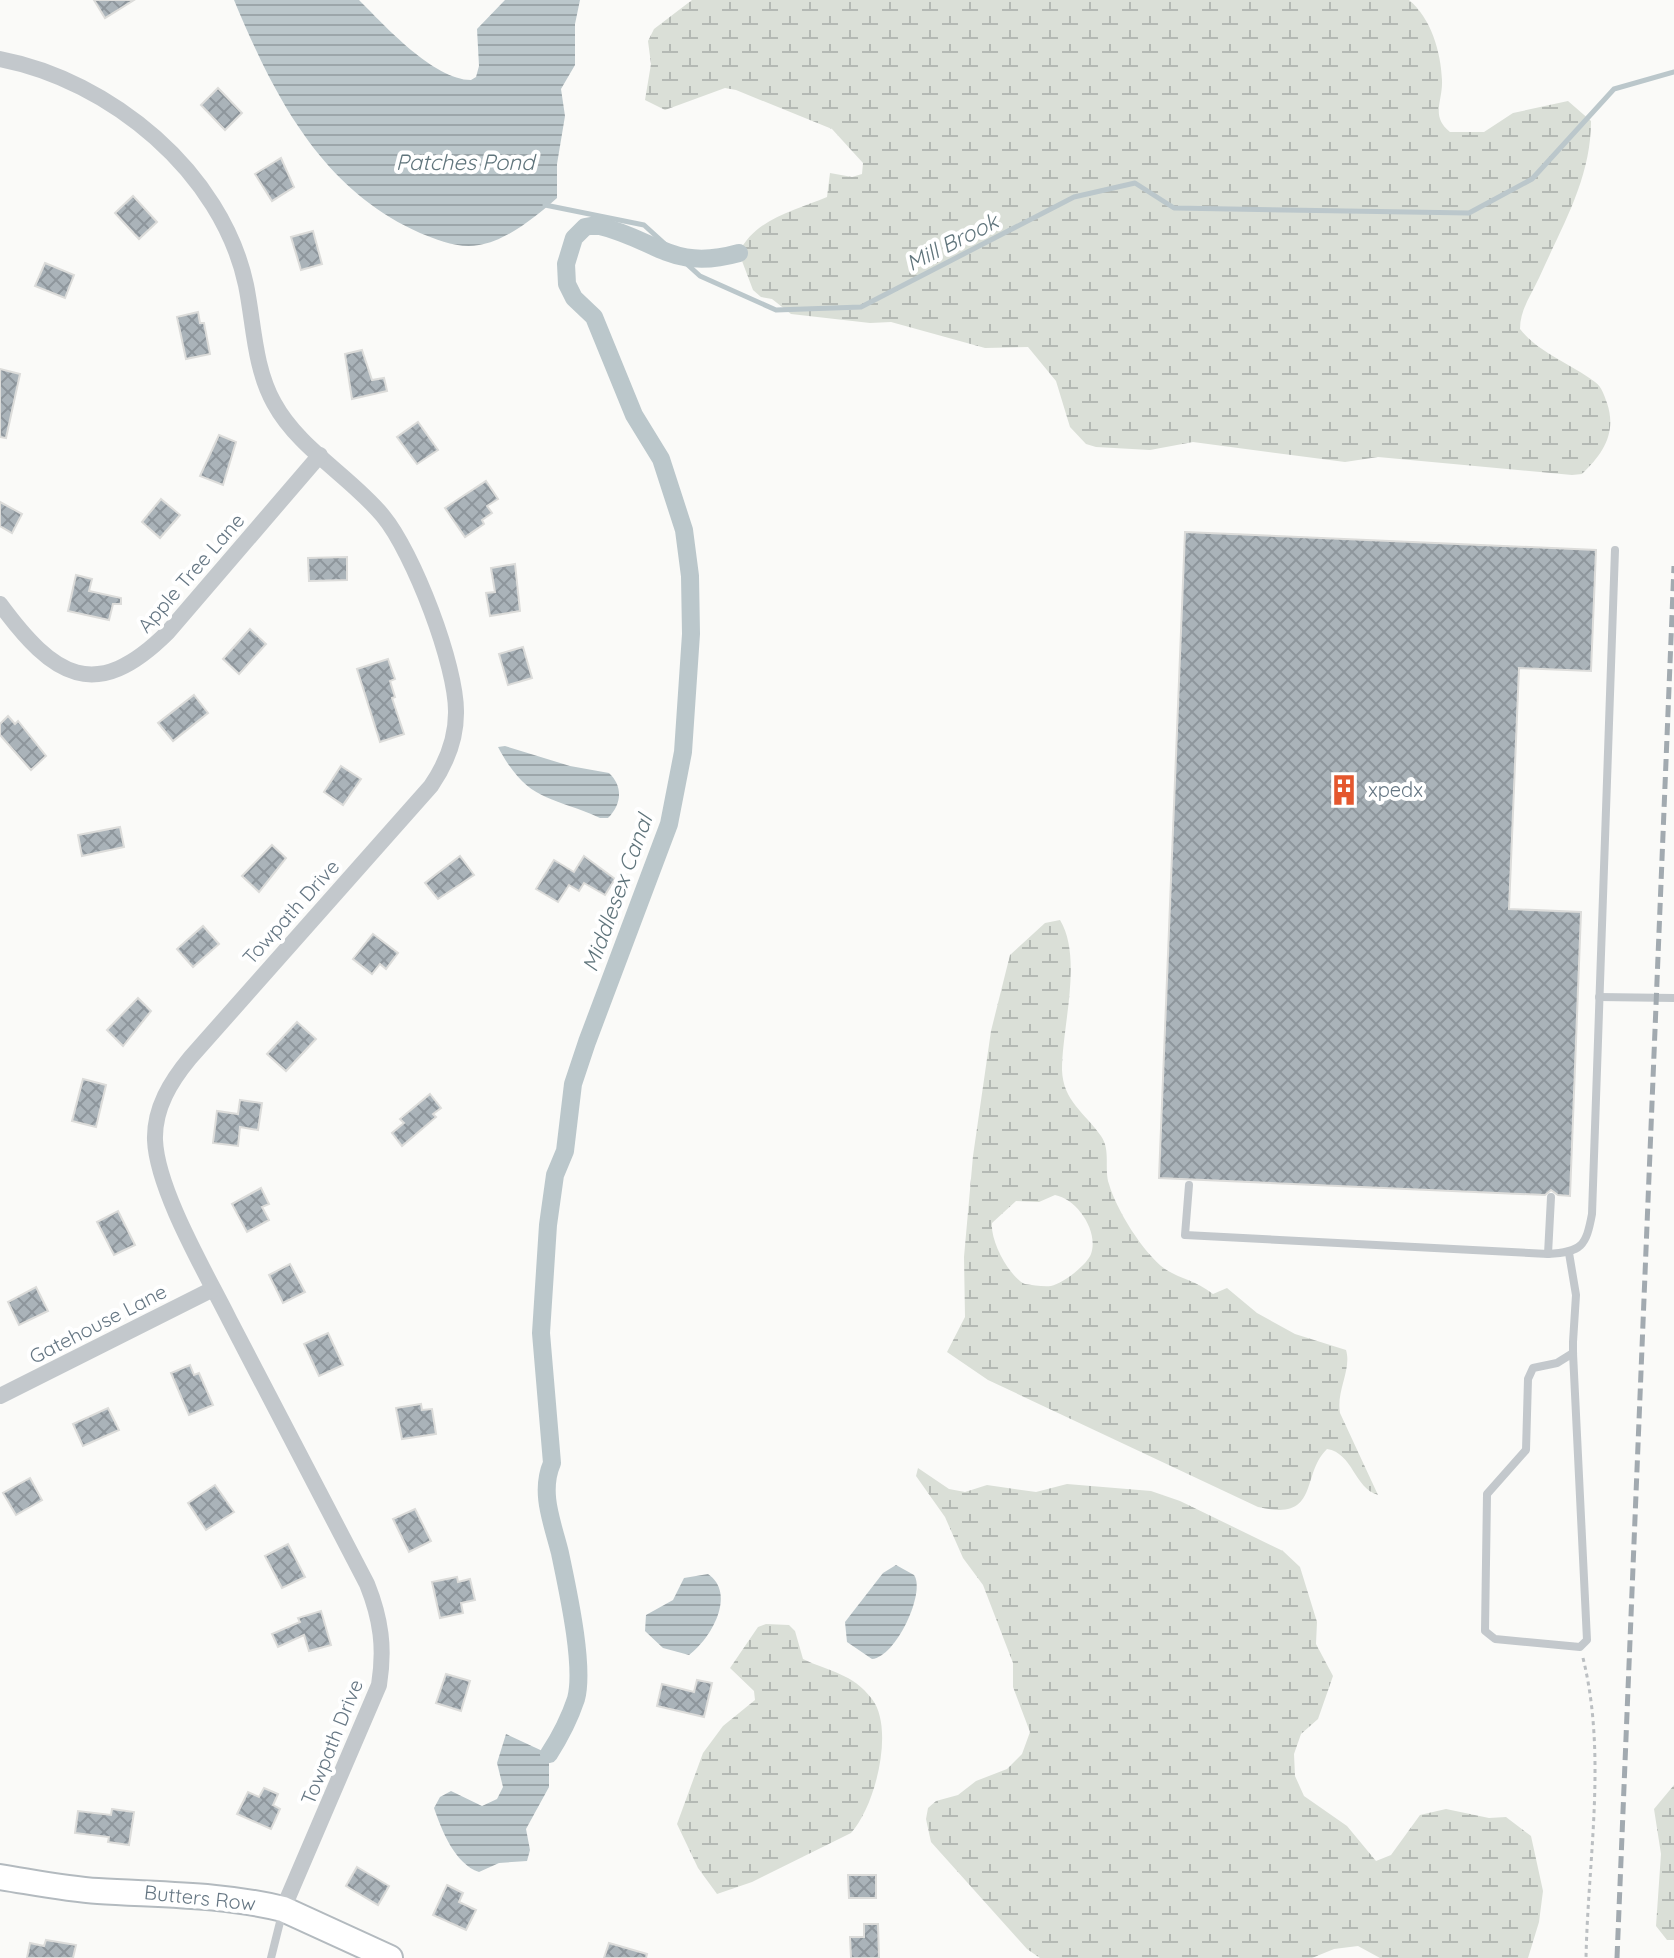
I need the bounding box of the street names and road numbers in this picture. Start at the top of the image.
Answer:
street label: Apple Tree Lane [132,508,249,638]
street label: Towpath Drive [237,854,344,969]
street label: Gatehouse Lane [25,1278,171,1369]
street label: Towpath Drive [295,1676,368,1808]
street label: Butters Row [143,1879,257,1916]

